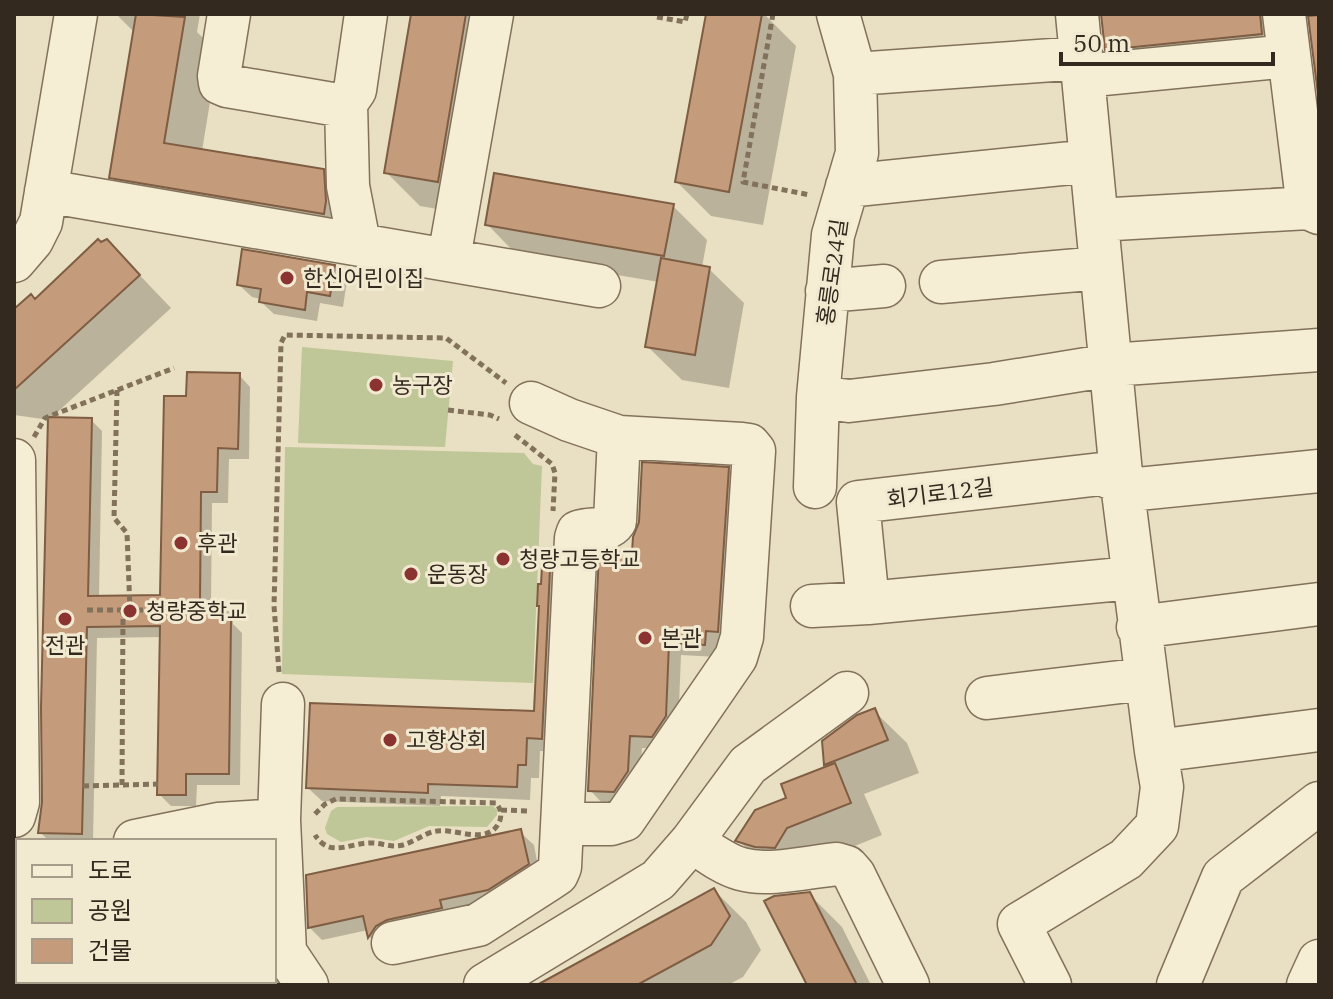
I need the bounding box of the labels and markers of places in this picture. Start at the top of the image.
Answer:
place label: 한신어린이집 [303,263,424,292]
marker: 한신어린이집 [278,269,296,287]
place label: 농구장 [392,370,453,399]
marker: 농구장 [367,376,385,394]
place label: 후관 [197,528,237,557]
marker: 후관 [172,534,190,552]
place label: 청량고등학교 [519,544,640,573]
marker: 청량고등학교 [494,550,512,568]
place label: 운동장 [427,559,488,588]
marker: 운동장 [402,565,420,583]
place label: 청량중학교 [146,596,247,625]
marker: 청량중학교 [121,602,139,620]
marker: 전관 [56,610,74,628]
place label: 본관 [661,623,701,652]
marker: 본관 [636,629,654,647]
place label: 전관 [45,630,85,659]
place label: 고향상회 [406,725,487,754]
marker: 고향상회 [381,731,399,749]

